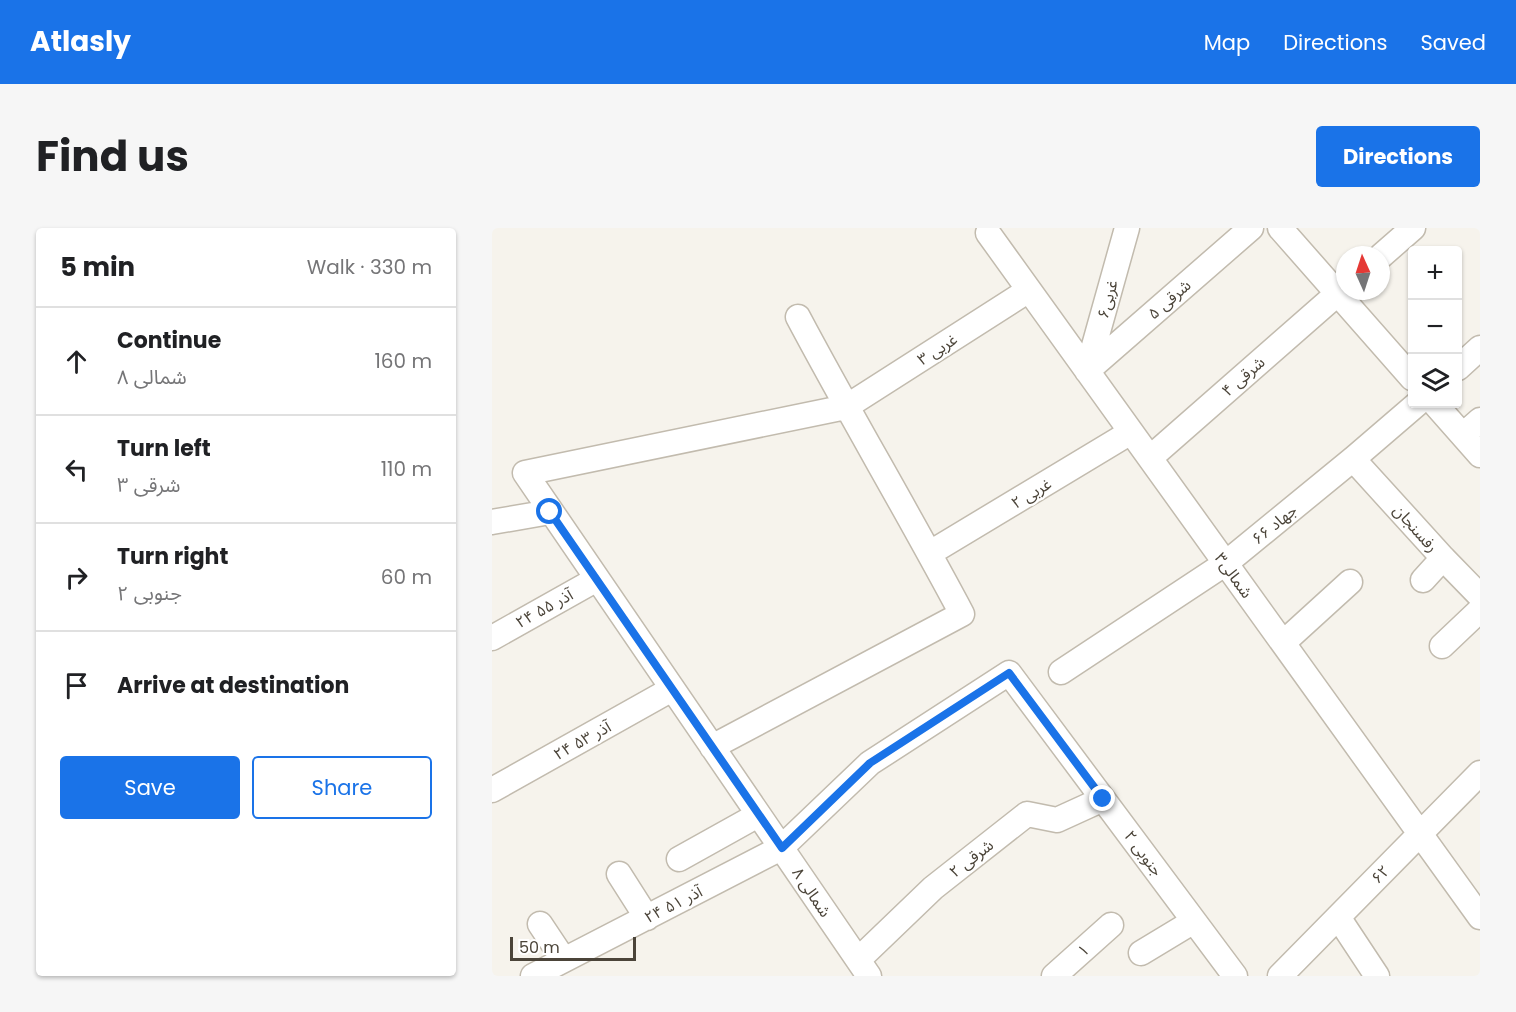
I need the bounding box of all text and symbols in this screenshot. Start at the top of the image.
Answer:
text: Atlasly [30,22,131,61]
text: Map [1204,28,1250,57]
text: Directions [1283,28,1387,57]
text: Saved [1420,28,1486,57]
button: Directions [1316,126,1480,187]
text: Find us [36,127,189,186]
north arrow [1336,246,1390,300]
map controls [1408,246,1462,408]
button: + [1408,246,1462,300]
text: 5 min [60,249,135,285]
text: Walk · 330 m [307,253,432,281]
street label: شرقی ۵ [1143,274,1196,325]
street label: غربی۶ [1091,277,1124,321]
button: − [1408,300,1462,354]
text: Continue [117,325,221,356]
street label: غربی ۳ [913,328,962,371]
icon: ahead [60,345,93,378]
text: 160 m [374,347,432,375]
street label: شرقی ۴ [1217,351,1270,402]
button: layers [1408,354,1462,408]
text: شمالی ۸ [117,363,187,391]
text: Turn left [117,433,211,464]
icon: left [60,453,93,486]
text: 110 m [381,455,432,483]
text: ۳ شرقی [117,471,180,499]
street label: غربی ۲ [1007,472,1056,514]
route start [536,498,562,524]
street label: جهاد ۶۶ [1247,499,1302,550]
street label: رفسنجان [1388,499,1443,557]
text: Turn right [117,541,228,572]
street label: شمالی۳ [1209,548,1258,603]
icon: right [60,561,93,594]
text: 60 m [381,563,432,591]
text: ۲ جنوبی [117,579,182,607]
street label: ۲۴ آذر ۵۵ [511,583,578,634]
icon: arrive [60,669,93,702]
text: Arrive at destination [117,670,349,701]
street label: ۲۴ آذر ۵۳ [549,715,616,766]
button: Save [60,756,240,819]
button: Share [252,756,432,819]
route end [1089,785,1115,811]
street label: ۲ جنوبی [1119,826,1168,881]
street label: ۲ شرقی [944,834,998,883]
street label: ۶۲ [1366,860,1395,889]
street label: شمالی ۸ [786,863,837,922]
street label: ۲۴ آذر ۵۱ [640,879,707,929]
scale bar [510,934,636,962]
text: 50 m [519,936,560,959]
street label: ۱ [1072,939,1094,962]

